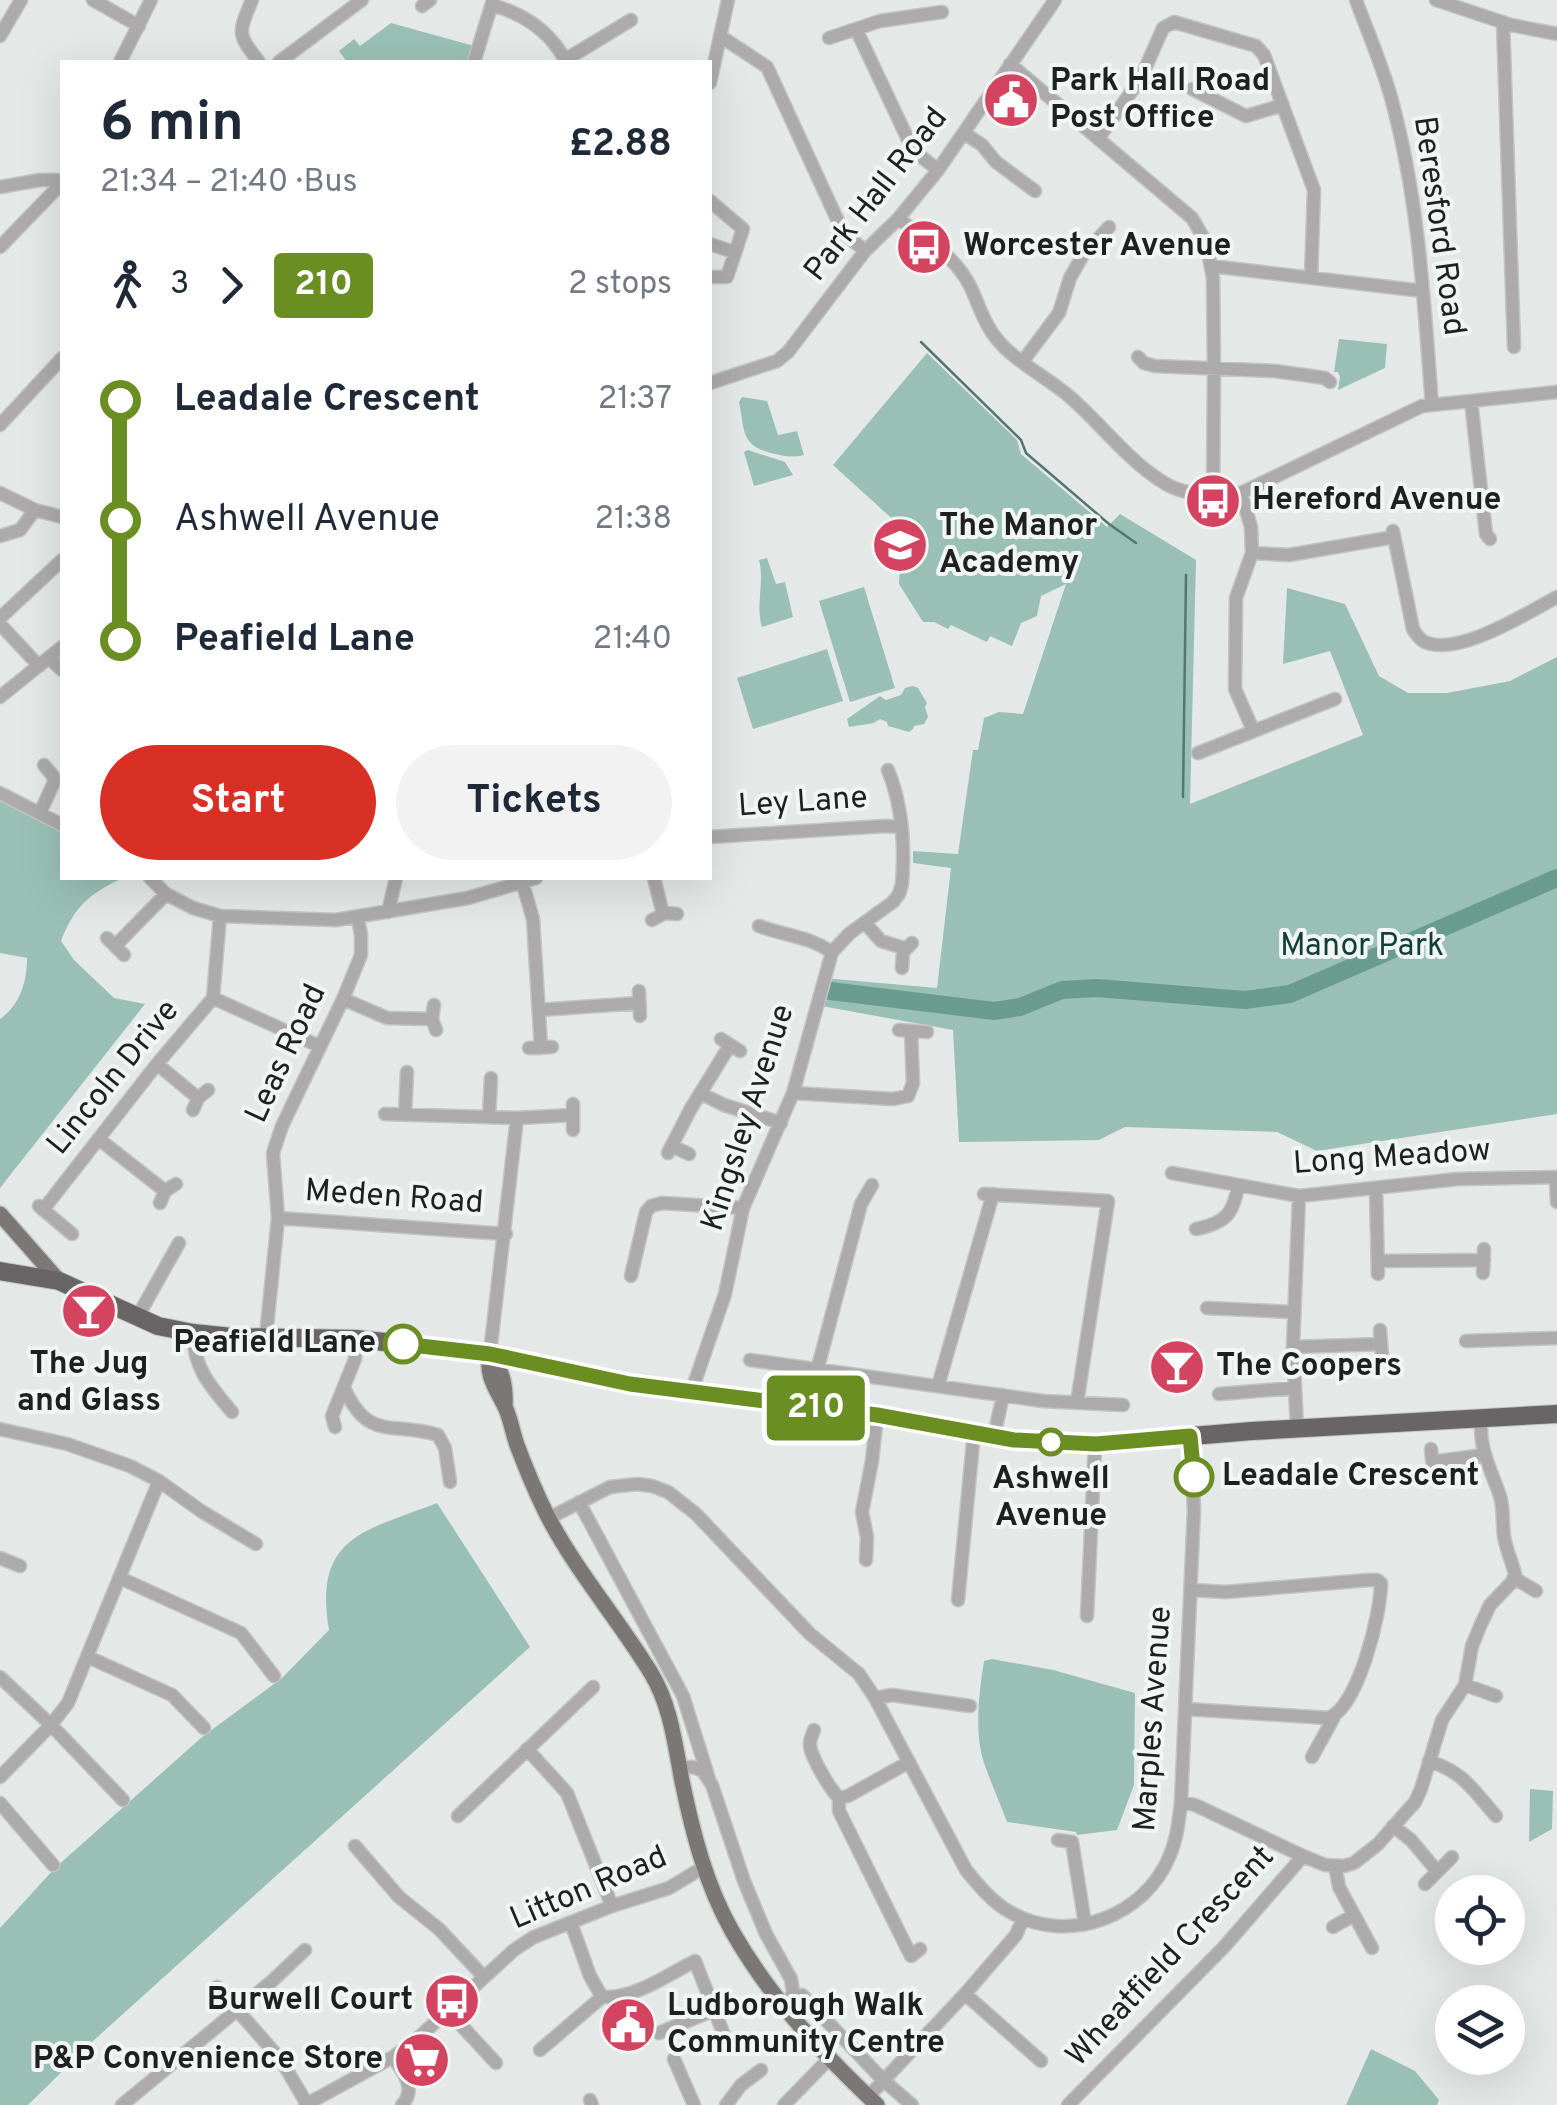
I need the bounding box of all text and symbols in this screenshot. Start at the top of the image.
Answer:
place label: Park Hall Road Post Office [1050,62,1270,139]
public building icon: Park Hall Road Post Office [981,70,1041,130]
text: 6 min [100,90,244,160]
street label: Park Hall Road [797,100,957,290]
street label: Beresford Road [1403,114,1473,338]
text: £2.88 [569,121,672,170]
text: 21:34 – 21:40 · Bus [100,163,357,203]
bus stop icon: Worcester Avenue [894,217,954,277]
place label: Worcester Avenue [963,227,1231,267]
icon: walk [100,258,155,313]
icon: forward [204,258,259,313]
text: 210 [294,263,353,307]
text: 3 [170,265,189,305]
text: 2 stops [568,265,672,305]
text: Leadale Crescent [174,376,480,425]
text: 21:37 [598,380,672,420]
bus stop icon: Hereford Avenue [1183,471,1243,531]
place label: Hereford Avenue [1252,481,1501,521]
text: Ashwell Avenue [174,496,440,545]
text: 21:38 [594,500,672,540]
place label: The Manor Academy [939,507,1097,584]
school or university icon: The Manor Academy [870,515,930,575]
text: Peafield Lane [174,616,415,665]
text: 21:40 [593,620,672,660]
button: Start [100,745,376,860]
button: Tickets [396,745,672,860]
street label: Ley Lane [737,779,869,827]
park label: Manor Park [1280,927,1444,967]
street label: Leas Road [238,978,336,1130]
street label: Lincoln Drive [39,992,189,1164]
street label: Kingsley Avenue [694,1000,804,1236]
street label: Long Meadow [1292,1131,1492,1185]
street label: Meden Road [303,1172,485,1224]
bar icon: The Jug and Glass [59,1281,119,1341]
place label: Peafield Lane [173,1324,376,1364]
marker: Peafield Lane [384,1325,422,1363]
bar icon: The Coopers [1147,1337,1207,1397]
place label: The Jug and Glass [17,1345,161,1422]
place label: The Coopers [1216,1347,1402,1387]
line badge: 210 [758,1376,874,1440]
text: 210 [787,1386,845,1430]
marker: Ashwell Avenue [1038,1429,1064,1455]
place label: Leadale Crescent [1222,1457,1479,1497]
marker: Leadale Crescent [1175,1458,1213,1496]
place label: Ashwell Avenue [992,1460,1110,1537]
street label: Marples Avenue [1126,1605,1182,1833]
street label: Litton Road [504,1838,674,1940]
street label: Wheatfield Crescent [1058,1838,1284,2076]
map controls [1435,1875,1525,2075]
button: locate [1435,1875,1525,1965]
bus stop icon: Burwell Court [422,1971,482,2031]
place label: Burwell Court [207,1981,413,2021]
button: layers [1435,1985,1525,2075]
place label: Ludborough Walk Community Centre [667,1987,945,2064]
public building icon: Ludborough Walk Community Centre [598,1995,658,2055]
supermarket icon: P&P Convenience Store [392,2030,452,2090]
place label: P&P Convenience Store [33,2040,383,2080]

